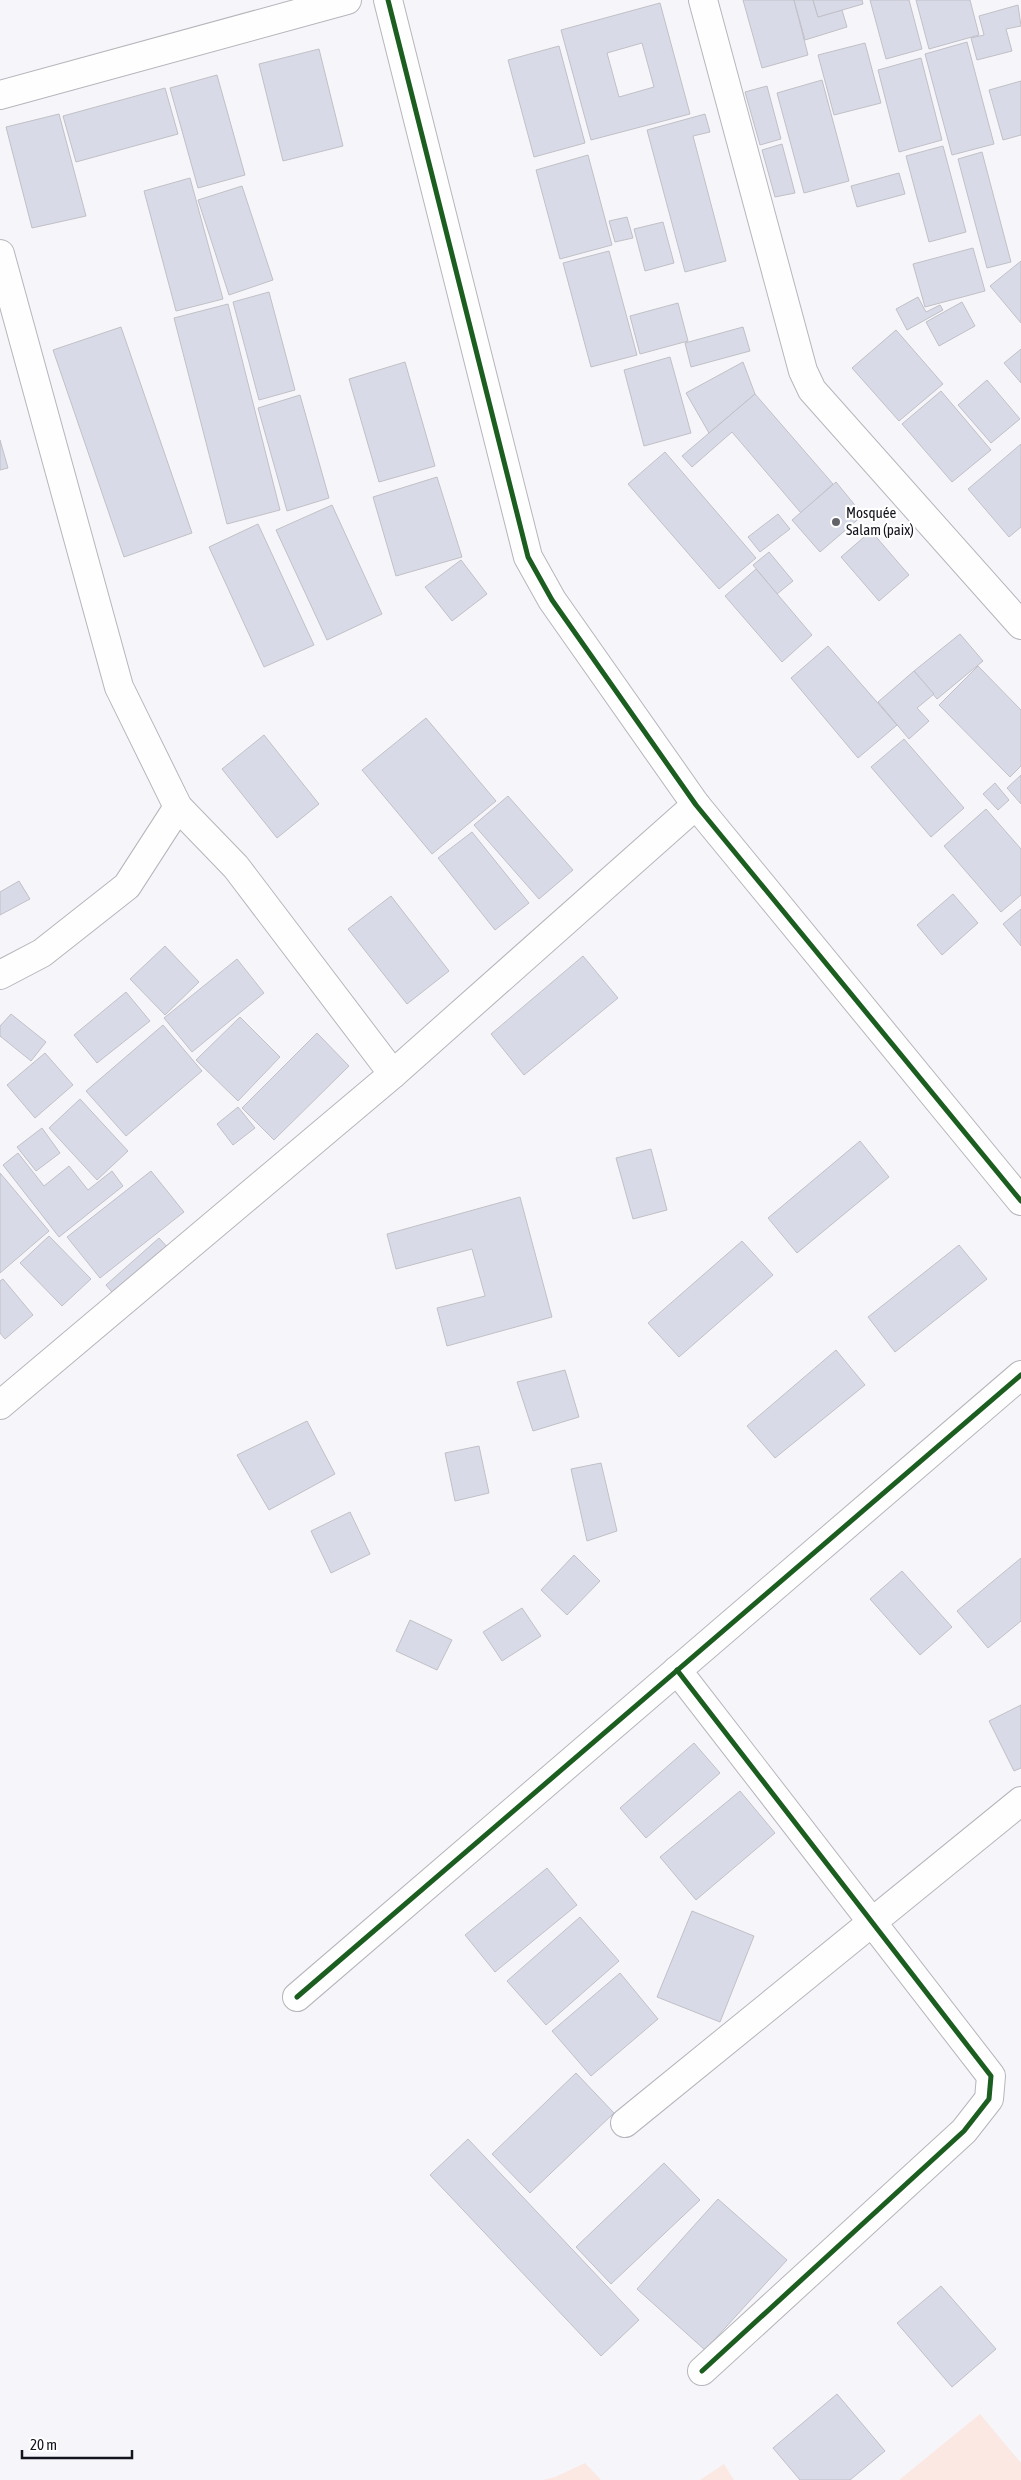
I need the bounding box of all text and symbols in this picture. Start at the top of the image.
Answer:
place label: Mosquée Salam (paix) [846,504,914,538]
marker: Mosquée Salam (paix) [830,516,842,528]
scale bar [22,2428,132,2460]
text: 20 m [30,2436,57,2453]

